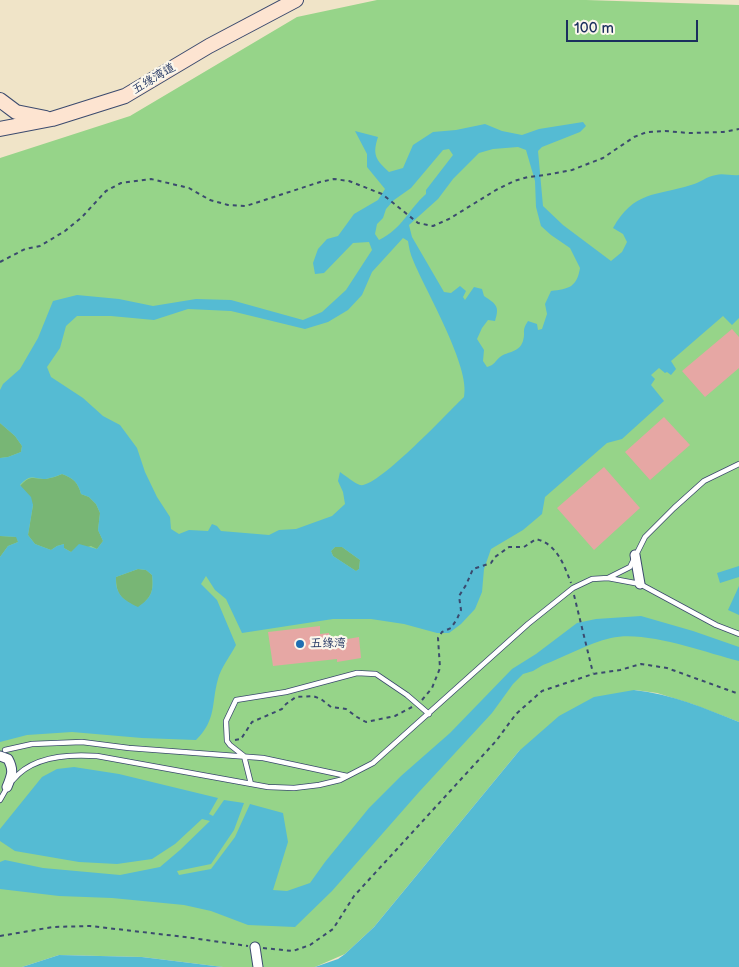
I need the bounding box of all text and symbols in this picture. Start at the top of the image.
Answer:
scale bar [569,10,702,42]
text: 100 m [574,19,614,38]
street label: 五缘湾道 [130,60,178,98]
place label: 五缘湾 [310,637,346,651]
marker: 五缘湾 [294,638,306,650]

